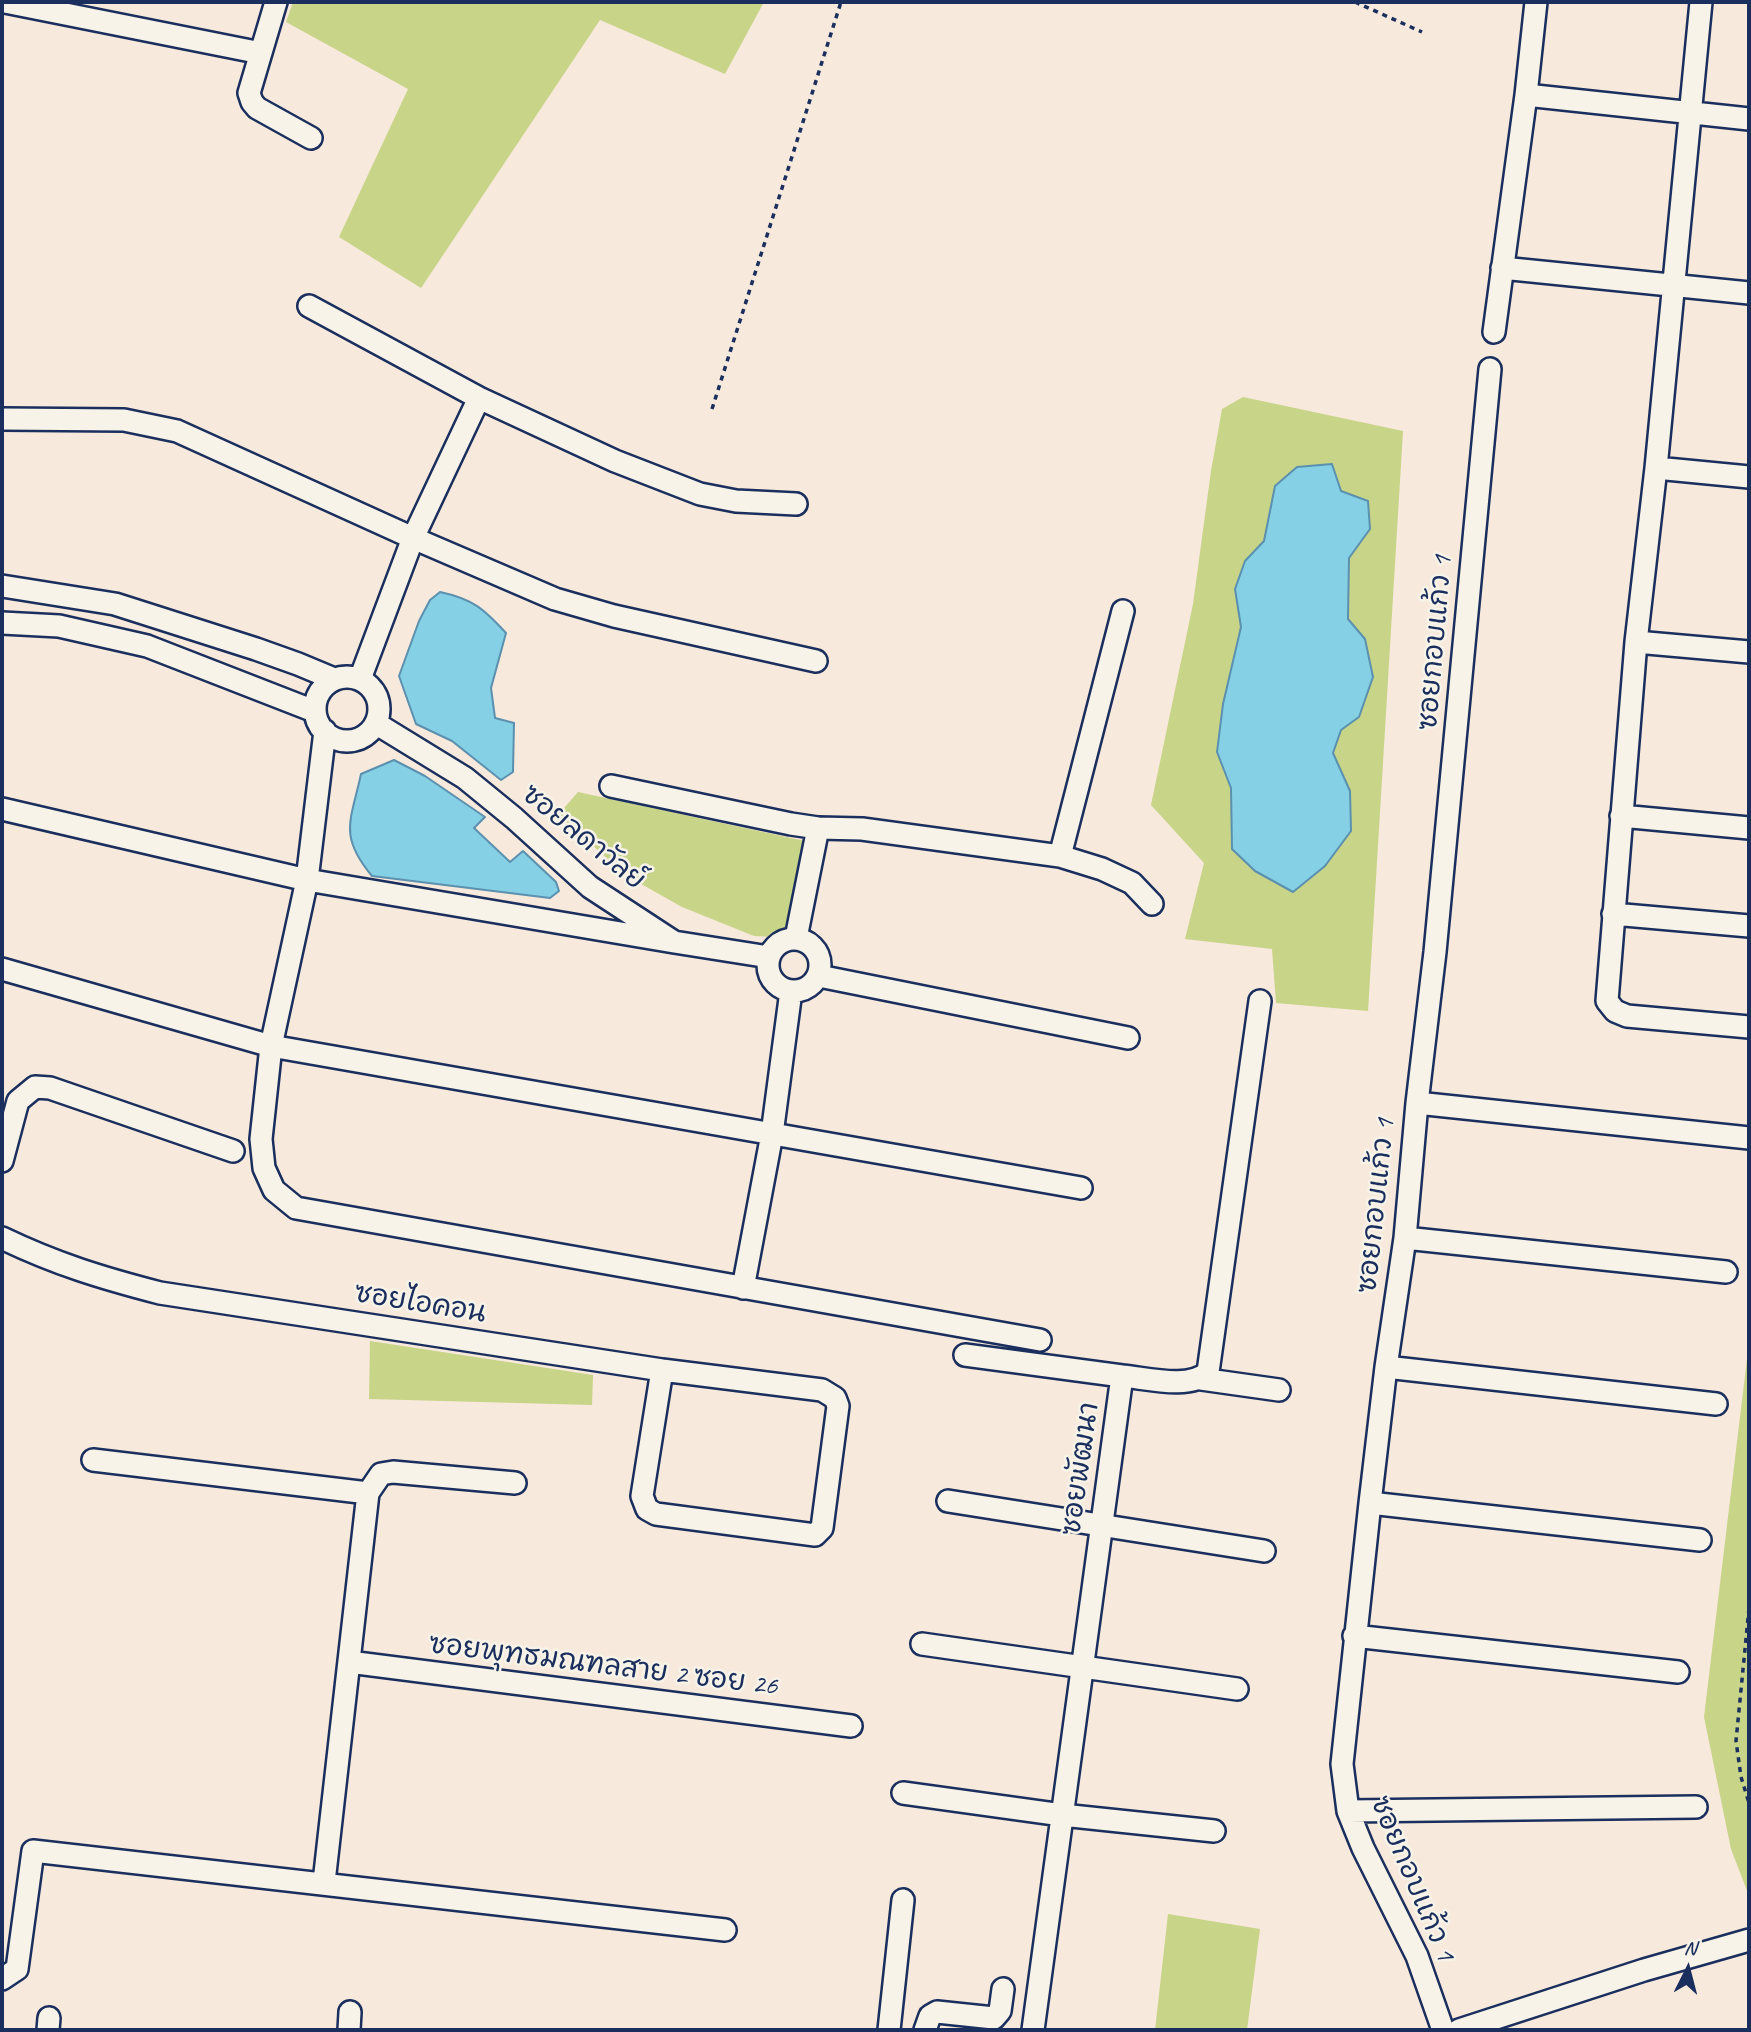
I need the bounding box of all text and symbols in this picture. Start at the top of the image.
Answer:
street label: ซอยกอบแก้ว 1 [1412,554,1460,732]
street label: ซอยลดาวัลย์ [514,778,652,898]
street label: ซอยกอบแก้ว 1 [1351,1117,1403,1295]
street label: ซอยไอคอน [352,1277,488,1331]
street label: ซอยพัฒนา [1055,1400,1107,1538]
street label: ซอยพุทธมณฑลสาย 2 ซอย 26 [427,1628,779,1704]
street label: ซอยกอบแก้ว 1 [1362,1792,1462,1966]
north arrow [1653,1934,1723,2004]
text: N [1683,1936,1697,1961]

